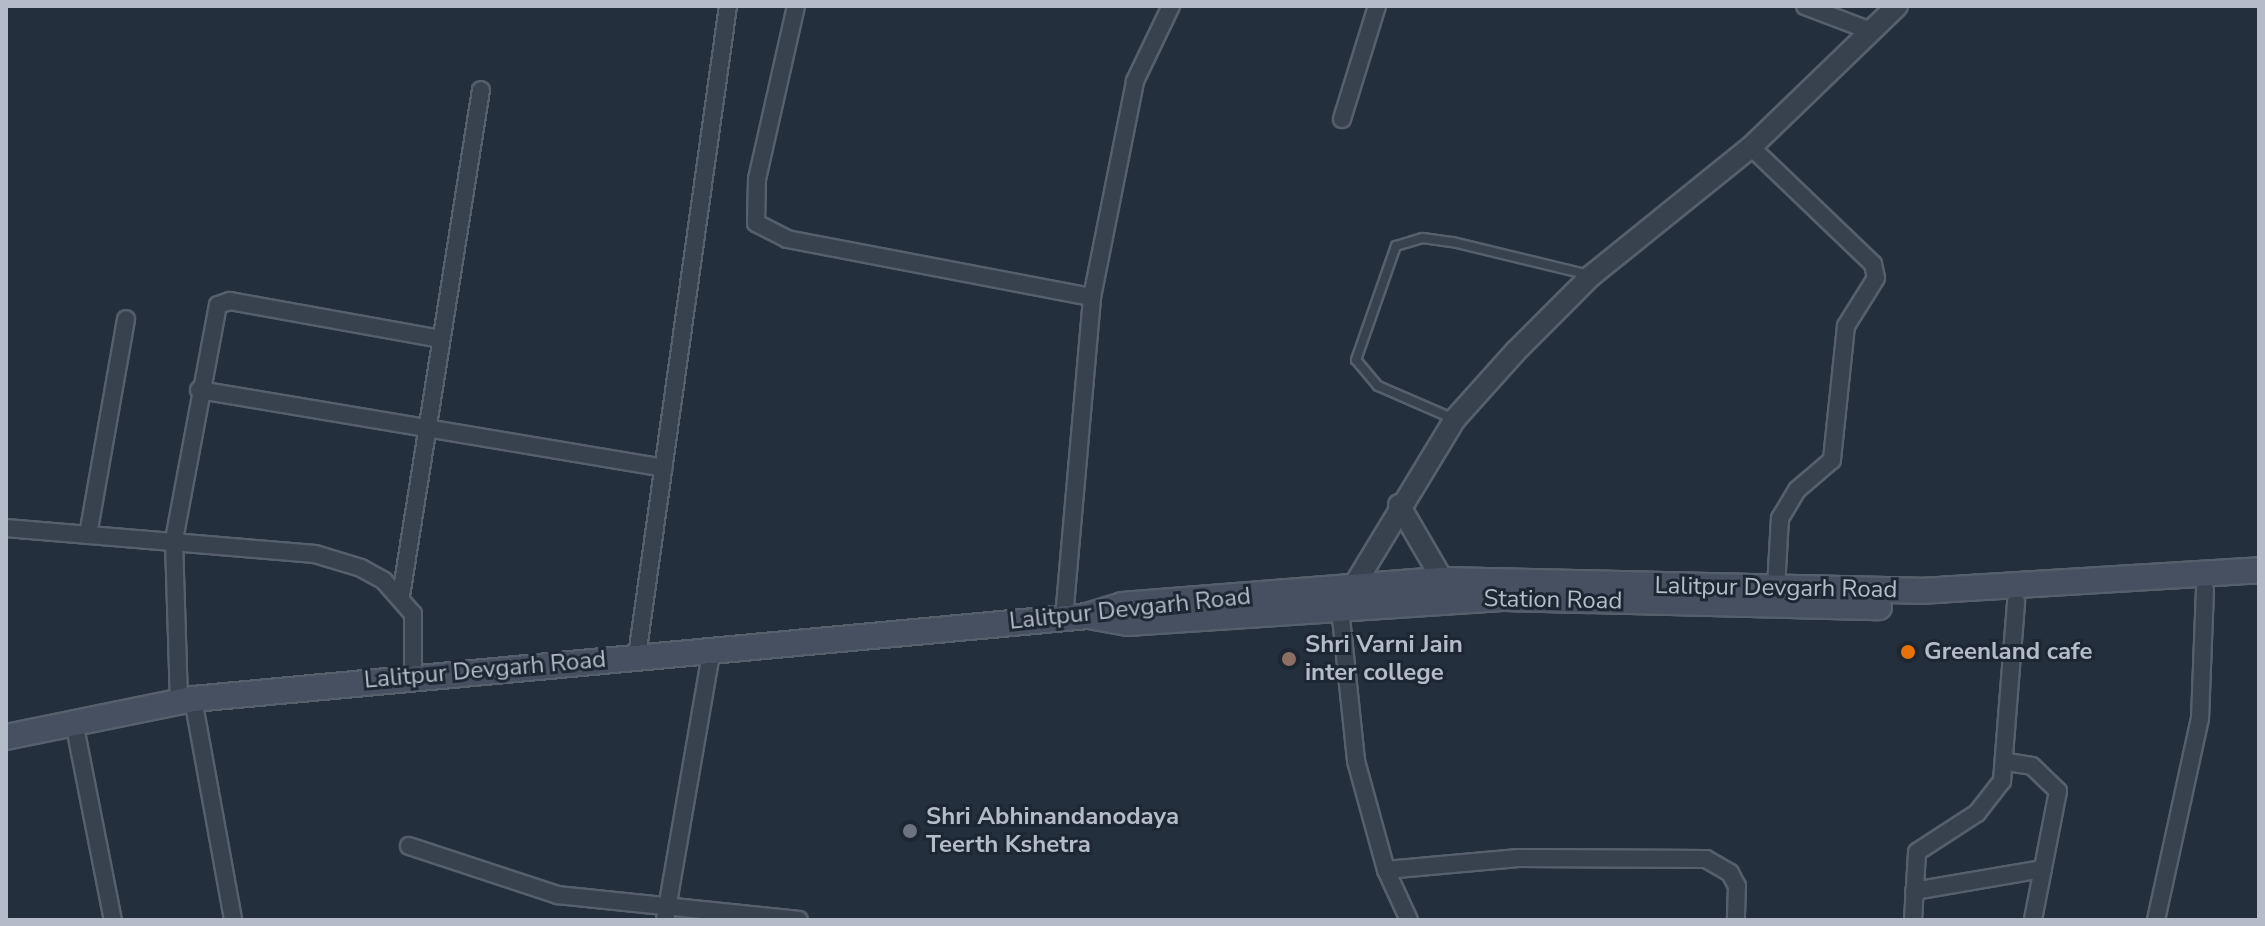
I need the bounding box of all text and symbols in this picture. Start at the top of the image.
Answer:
street label: Lalitpur Devgarh Road [1654,571,1898,605]
street label: Lalitpur Devgarh Road [1008,582,1252,636]
street label: Station Road [1483,584,1623,616]
place label: Shri Varni Jain inter college [1305,631,1463,687]
place label: Greenland cafe [1924,638,2092,666]
marker: Greenland cafe [1899,643,1917,661]
street label: Lalitpur Devgarh Road [363,645,607,695]
marker: Shri Varni Jain inter college [1280,650,1298,668]
place label: Shri Abhinandanodaya Teerth Kshetra [926,803,1179,859]
marker: Shri Abhinandanodaya Teerth Kshetra [901,822,919,840]

